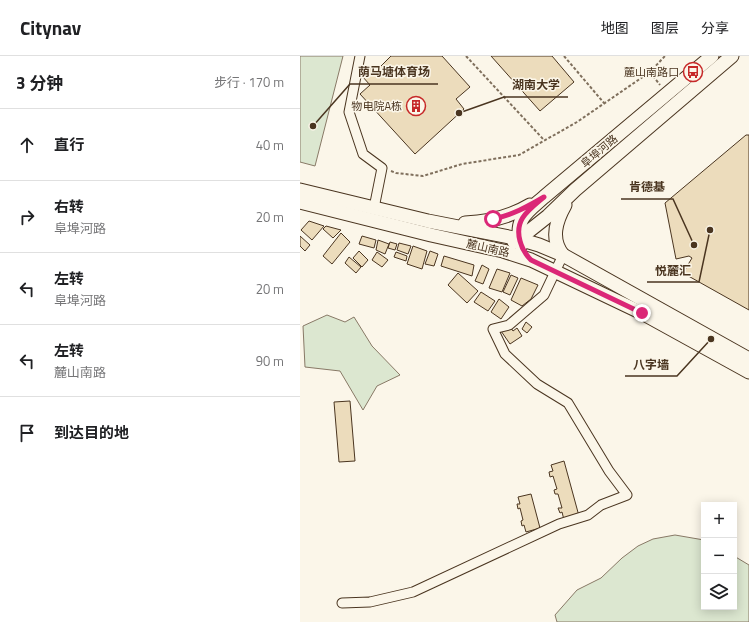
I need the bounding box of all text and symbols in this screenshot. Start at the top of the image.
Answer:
text: Citynav [20,13,81,42]
text: 地图 [601,17,629,38]
text: 图层 [651,17,679,38]
text: 分享 [701,17,729,38]
callout: 荫马塘体育场 [350,60,438,84]
bus stop icon: 麓山南路口 [682,61,704,83]
text: 荫马塘体育场 [358,62,430,81]
place label: 麓山南路口 [624,64,679,80]
text: 3 分钟 [16,70,63,96]
text: 步行 · 170 m [214,72,284,92]
callout: 湖南大学 [504,73,568,97]
text: 湖南大学 [512,75,560,94]
building icon: 物电院A栋 [405,95,427,117]
place label: 物电院A栋 [351,98,402,114]
street label: 阜埠河路 [577,131,621,171]
text: 直行 [54,133,84,156]
icon: ahead [16,134,38,156]
text: 40 m [256,135,284,155]
callout: 肯德基 [621,175,673,199]
text: 肯德基 [629,177,665,196]
text: 右转 [54,195,84,218]
icon: right [16,206,38,228]
text: 20 m [256,207,284,227]
route start [484,210,502,228]
text: 阜埠河路 [54,218,106,238]
street label: 麓山南路 [465,235,511,261]
callout: 悦麓汇 [647,258,699,282]
text: 悦麓汇 [655,261,691,280]
text: 左转 [54,267,84,290]
icon: left [16,278,38,300]
text: 20 m [256,279,284,299]
text: 阜埠河路 [54,290,106,310]
route end [633,304,651,322]
text: 左转 [54,339,84,362]
icon: left [16,350,38,372]
text: 90 m [256,351,284,371]
callout: 八字墙 [625,352,677,376]
text: 八字墙 [633,355,669,374]
text: 麓山南路 [54,362,106,382]
text: 到达目的地 [54,421,129,444]
icon: arrive [16,422,38,444]
map controls [701,502,737,610]
button: + [701,502,737,538]
button: − [701,538,737,574]
button: layers [701,574,737,610]

